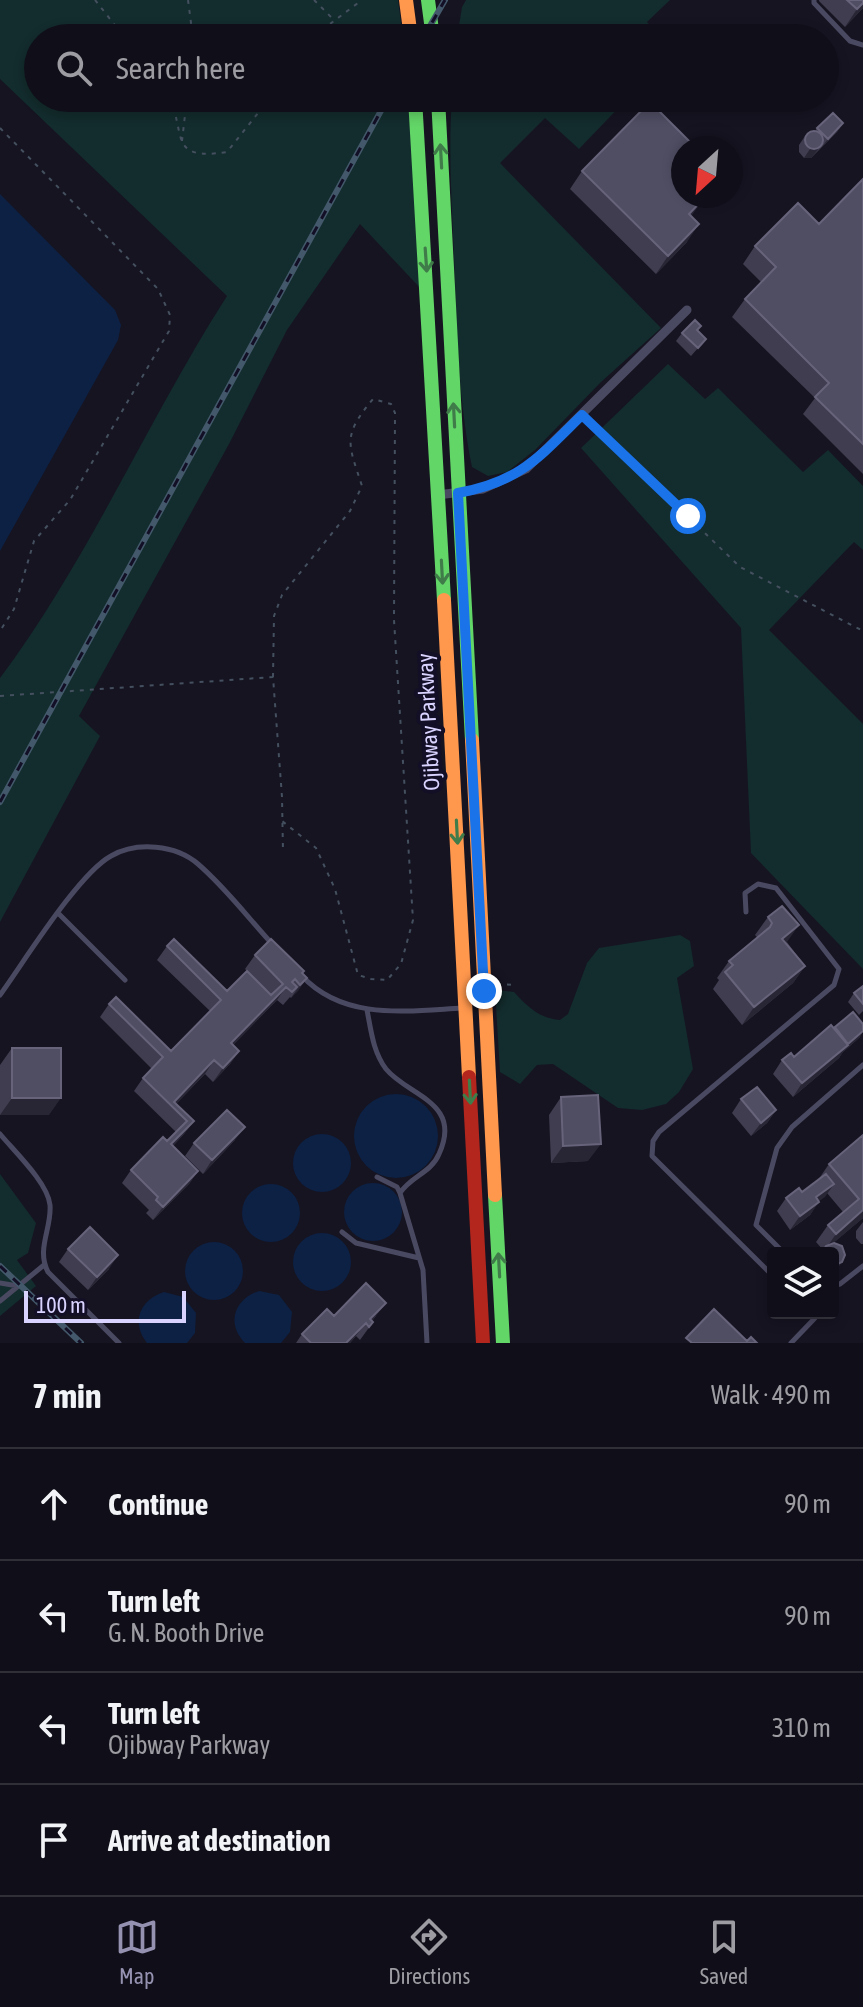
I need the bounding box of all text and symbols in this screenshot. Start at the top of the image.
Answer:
search box [24,24,839,112]
icon: search [52,46,96,90]
text: Search here [116,51,245,85]
north arrow [671,136,743,208]
one-way arrow [433,143,448,170]
one-way arrow [419,246,434,273]
one-way arrow [446,402,461,429]
route start [670,498,706,534]
one-way arrow [435,559,450,585]
street label: Ojibway Parkway [411,653,445,791]
one-way arrow [449,818,464,845]
route end [466,973,502,1009]
one-way arrow [463,1078,478,1105]
map controls [767,1247,839,1319]
button: layers [767,1247,839,1319]
one-way arrow [491,1252,506,1279]
scale bar [24,1287,186,1323]
text: 100 m [36,1292,86,1318]
text: 7 min [32,1376,101,1415]
text: Walk · 490 m [711,1380,831,1410]
icon: ahead [32,1482,76,1526]
text: Continue [108,1487,208,1521]
text: 90 m [784,1489,831,1519]
text: Turn left [108,1584,200,1618]
icon: left [32,1594,76,1638]
text: 90 m [784,1601,831,1631]
text: G. N. Booth Drive [108,1618,264,1648]
text: Turn left [108,1696,200,1730]
icon: left [32,1706,76,1750]
text: 310 m [772,1713,831,1743]
text: Ojibway Parkway [108,1730,270,1760]
icon: arrive [32,1818,76,1862]
text: Arrive at destination [108,1823,330,1857]
tab: Map [115,1915,159,1989]
tab: Directions [388,1915,470,1989]
tab: Saved [700,1915,748,1989]

